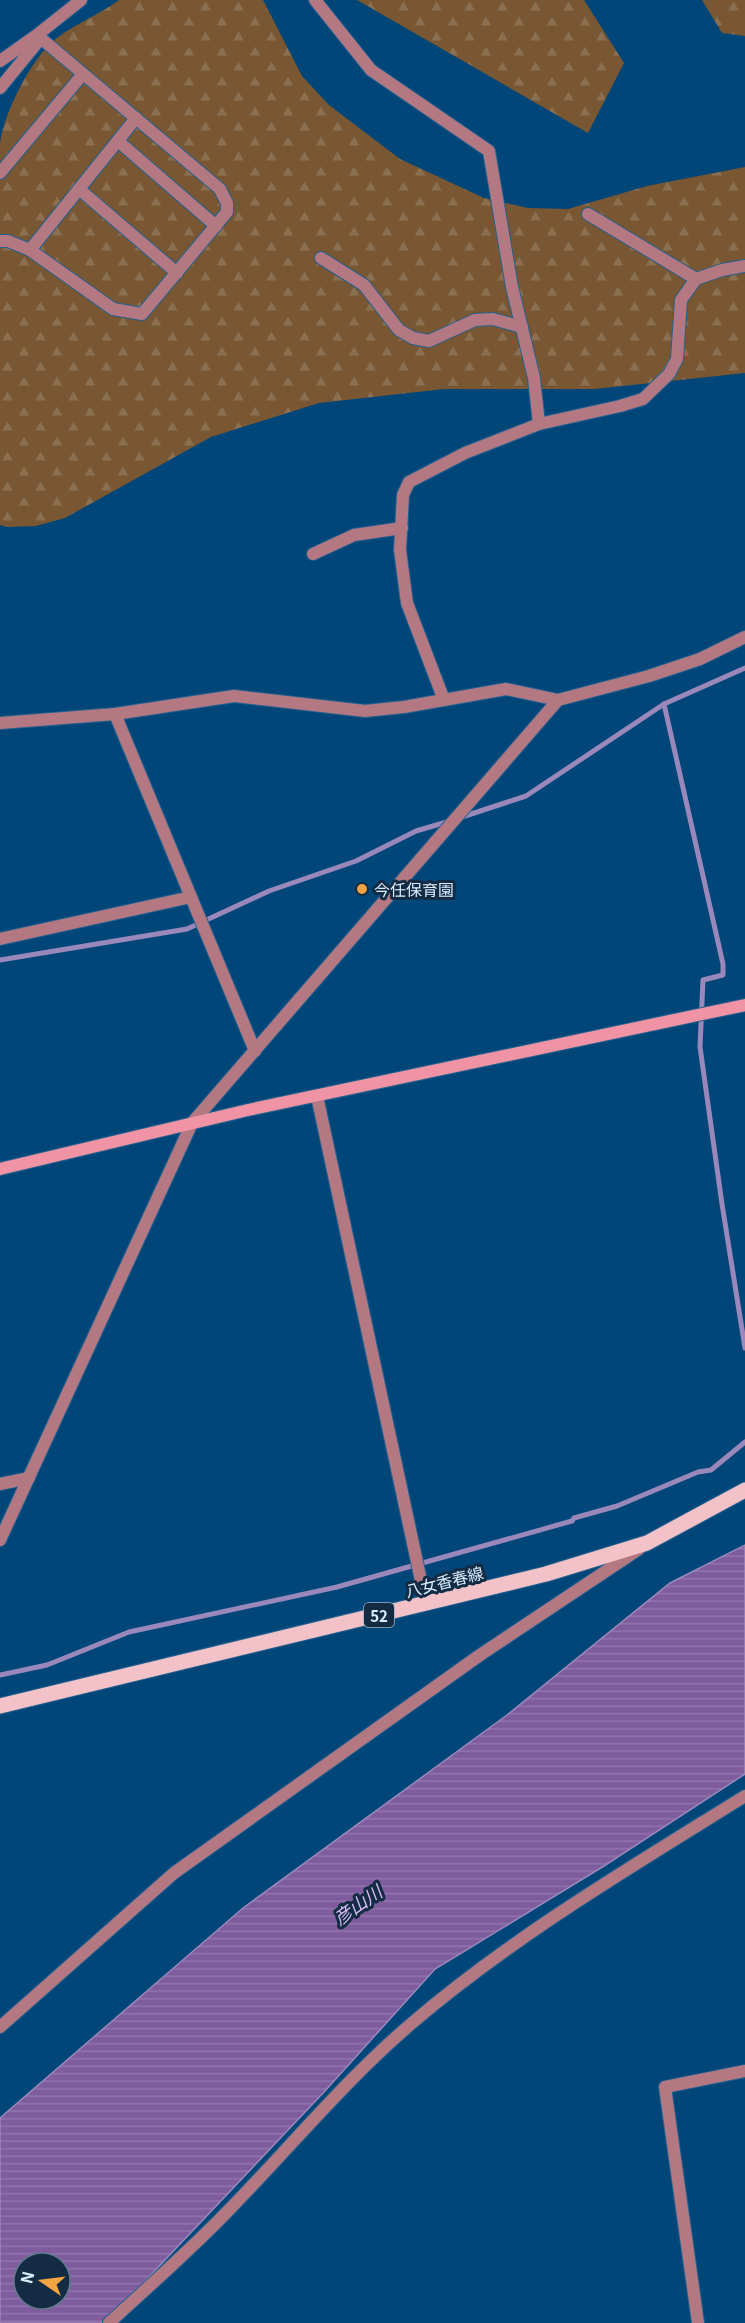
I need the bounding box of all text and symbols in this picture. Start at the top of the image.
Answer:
place label: 今任保育園 [374,877,454,901]
marker: 今任保育園 [355,882,369,896]
street label: 八女香春線 [402,1560,486,1602]
road number: 52 [364,1603,394,1627]
water label: 彦山川 [327,1877,388,1930]
north arrow [12,2251,72,2311]
text: N [13,2268,40,2286]

